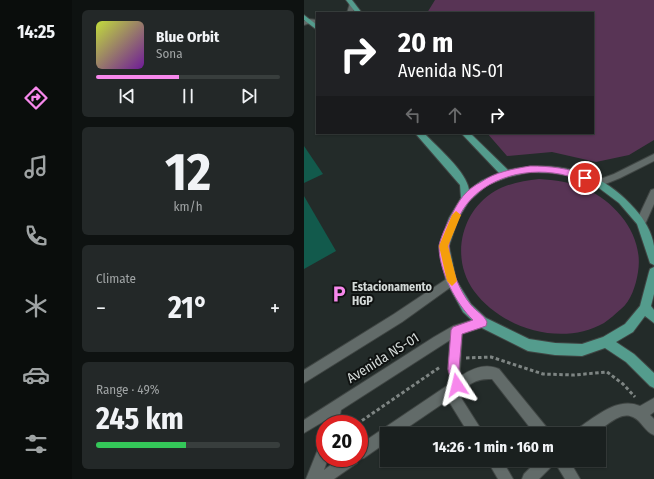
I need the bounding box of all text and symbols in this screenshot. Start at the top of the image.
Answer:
text: 14:25 [17,21,55,43]
text: 20 m [398,26,453,59]
text: Blue Orbit [156,28,219,46]
icon: right [332,28,384,80]
text: Sona [156,46,183,61]
text: Avenida NS-01 [398,60,503,82]
icon: directions [22,84,50,112]
icon: previous [116,85,138,107]
icon: pause [177,85,199,107]
icon: next [238,85,260,107]
icon: left [402,104,424,126]
icon: ahead [444,104,466,126]
icon: right [486,104,508,126]
text: 12 [165,141,211,204]
icon: music [22,153,50,181]
pin [568,161,602,195]
icon: arrive [574,167,596,189]
text: km/h [174,199,203,214]
icon: phone [22,222,50,250]
text: Climate [96,271,136,286]
place label: Estacionamento HGP [352,280,432,308]
parking icon: Estacionamento HGP [329,284,349,304]
text: 21° [168,290,208,326]
icon: climate [22,292,50,320]
text: − [96,295,106,322]
text: + [270,295,280,322]
street label: Avenida NS-01 [344,329,422,387]
icon: car [22,361,50,389]
position arrow [436,364,478,406]
text: Range · 49% [96,382,159,397]
text: 245 km [96,401,184,437]
speed limit sign: 20 [316,415,368,467]
icon: filters [22,430,50,458]
text: 14:26 · 1 min · 160 m [432,438,554,456]

